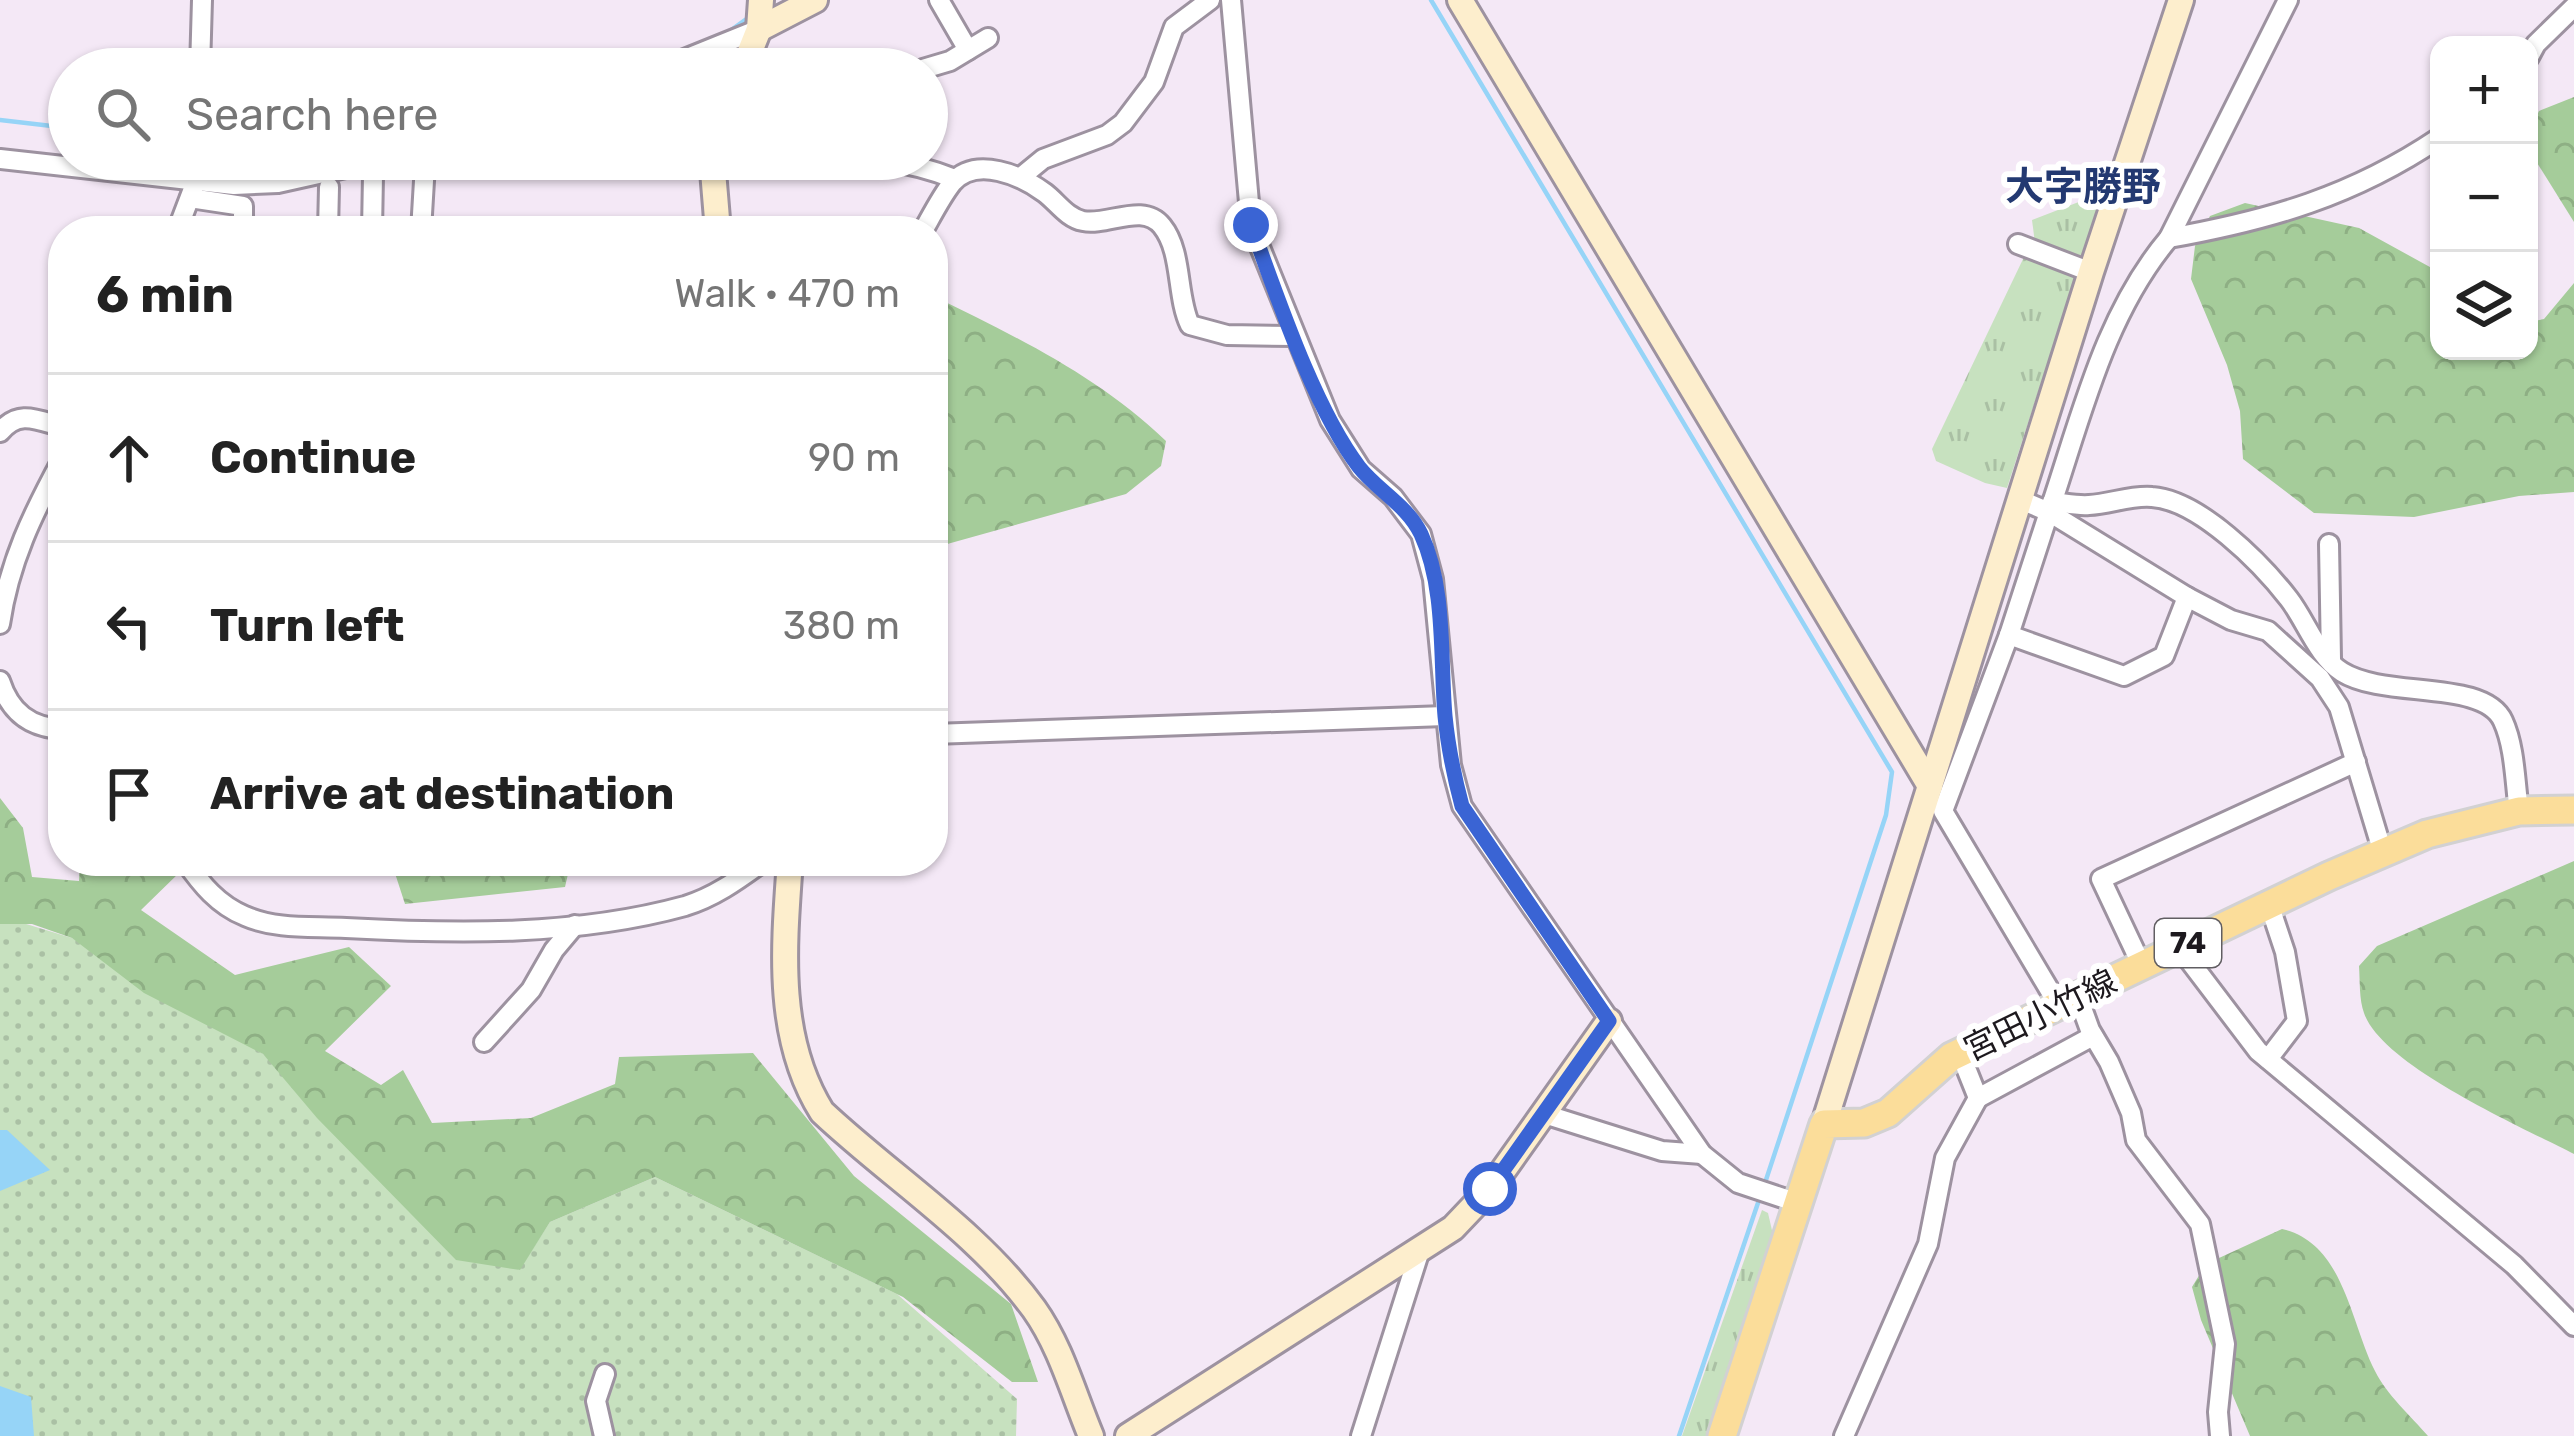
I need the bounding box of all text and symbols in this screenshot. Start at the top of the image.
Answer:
map controls [2430,36,2538,360]
button: + [2430,36,2538,144]
search box [48,48,948,180]
icon: search [90,81,156,147]
text: Search here [186,88,438,141]
button: − [2430,144,2538,252]
district label: 大字勝野 [2005,164,2161,210]
route end [1224,198,1278,252]
button: layers [2430,252,2538,360]
text: 6 min [96,264,234,325]
text: Walk · 470 m [674,271,900,317]
icon: ahead [96,425,162,491]
text: Continue [210,431,416,484]
text: 90 m [808,435,900,481]
icon: left [96,593,162,659]
text: Turn left [210,599,404,652]
text: 380 m [783,603,900,649]
icon: arrive [96,761,162,827]
text: Arrive at destination [210,767,675,820]
road number: 74 [2155,919,2221,967]
street label: 宮田小竹線 [1957,961,2123,1069]
route start [1463,1162,1517,1216]

